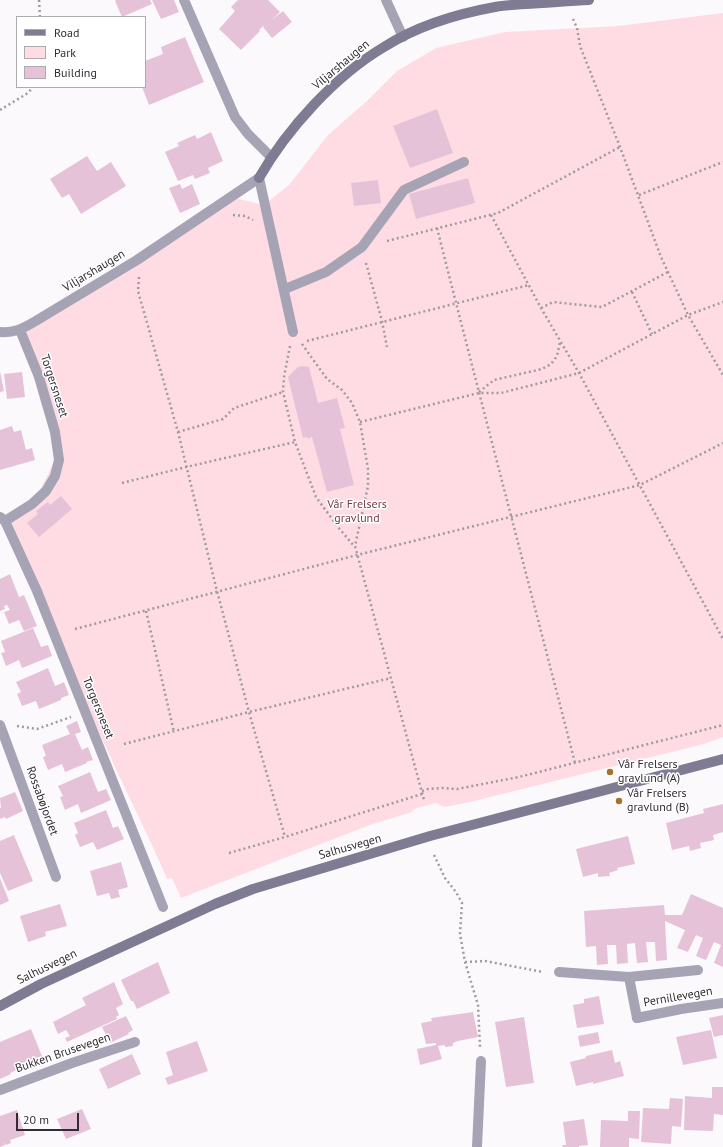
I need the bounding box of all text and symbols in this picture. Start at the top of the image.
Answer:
legend [16,16,146,88]
text: Road [54,25,79,40]
street label: Viljarshaugen [310,37,372,93]
text: Park [54,45,76,60]
text: Building [54,65,97,80]
street label: Viljarshaugen [60,247,128,295]
street label: Torgersneset [37,353,71,419]
park label: Vår Frelsers gravlund [327,498,387,526]
street label: Torgersneset [79,675,117,741]
place label: Vår Frelsers gravlund (A) [618,758,680,786]
street label: Rossabøjordet [23,765,61,837]
marker: Vår Frelsers gravlund (A) [605,767,615,777]
place label: Vår Frelsers gravlund (B) [627,787,689,815]
marker: Vår Frelsers gravlund (B) [614,796,624,806]
street label: Salhusvegen [317,831,383,863]
street label: Salhusvegen [15,946,79,988]
street label: Pernillevegen [642,984,714,1010]
street label: Bukken Brusevegen [13,1030,113,1076]
scale bar [18,1105,81,1131]
text: 20 m [23,1112,49,1127]

